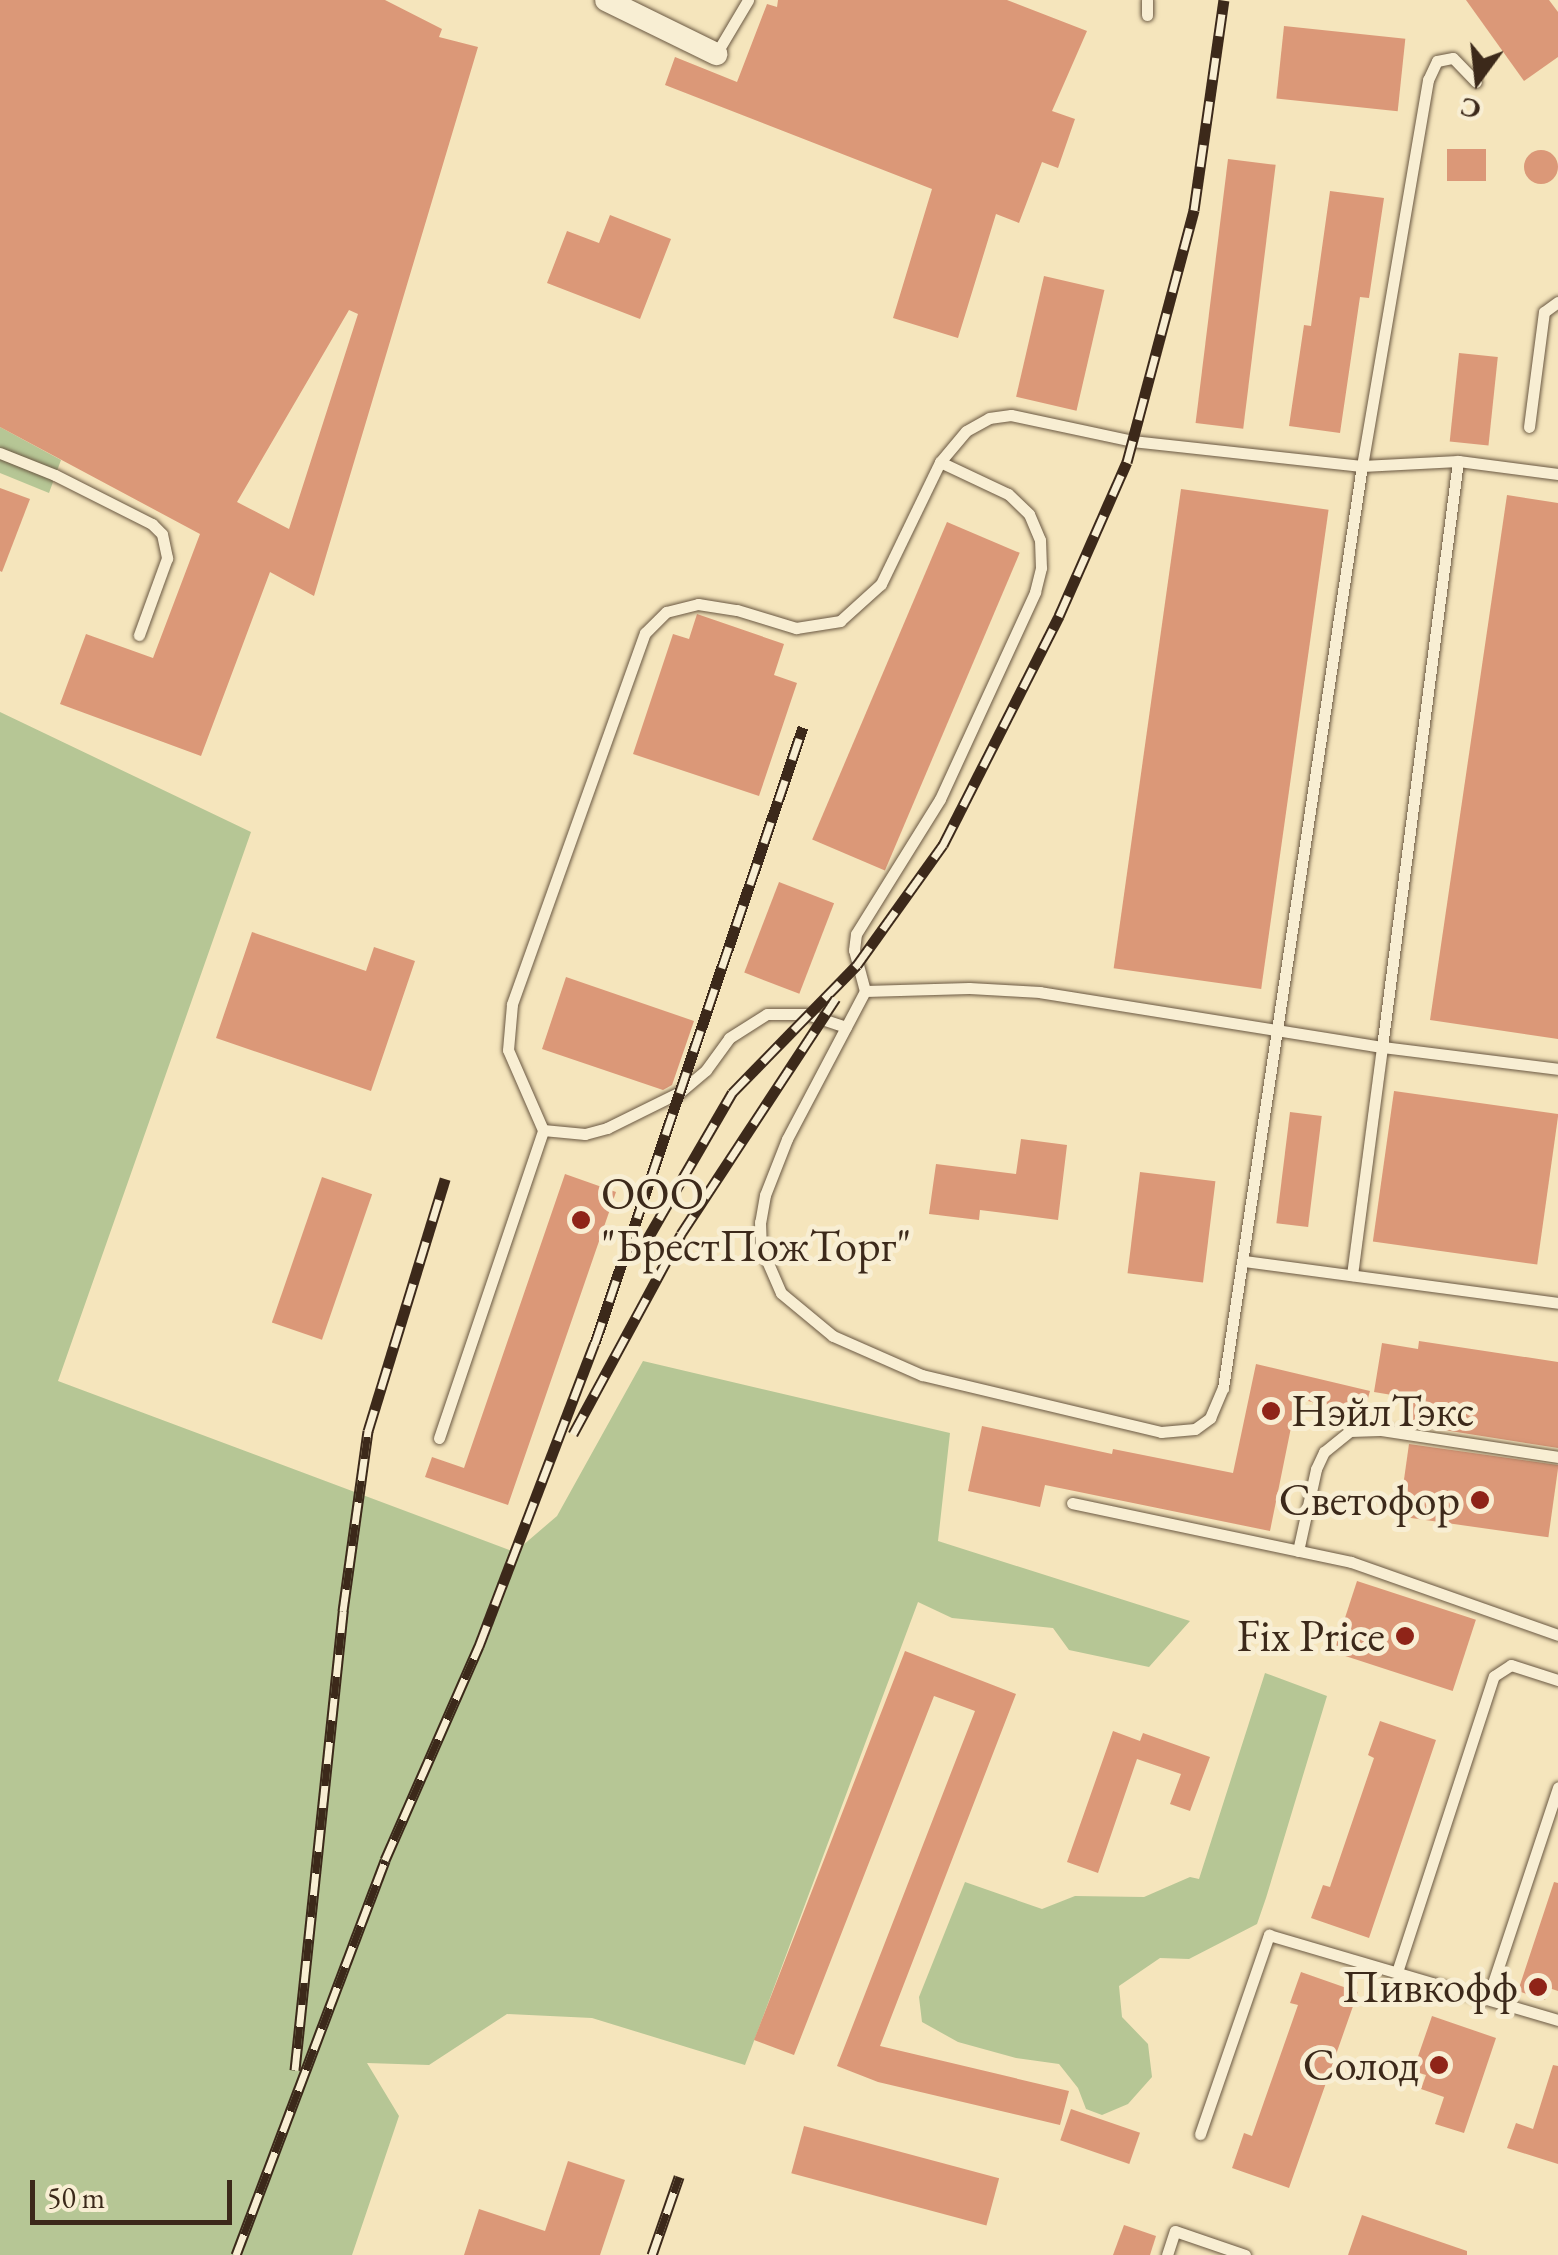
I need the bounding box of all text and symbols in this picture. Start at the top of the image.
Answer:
north arrow [1428,30,1528,130]
text: С [1456,89,1484,129]
place label: ООО "БрестПожТорг" [601,1167,911,1273]
marker: ООО "БрестПожТорг" [570,1209,592,1231]
place label: НэйлТэкс [1291,1384,1475,1438]
marker: НэйлТэкс [1260,1400,1282,1422]
place label: Светофор [1279,1473,1460,1527]
marker: Светофор [1469,1489,1491,1511]
place label: Fix Price [1237,1609,1385,1663]
marker: Fix Price [1394,1625,1416,1647]
place label: Пивкофф [1342,1960,1518,2014]
marker: Пивкофф [1527,1976,1549,1998]
place label: Солод [1303,2038,1419,2092]
marker: Солод [1428,2054,1450,2076]
scale bar [35,2160,238,2222]
text: 50 m [47,2178,105,2217]

